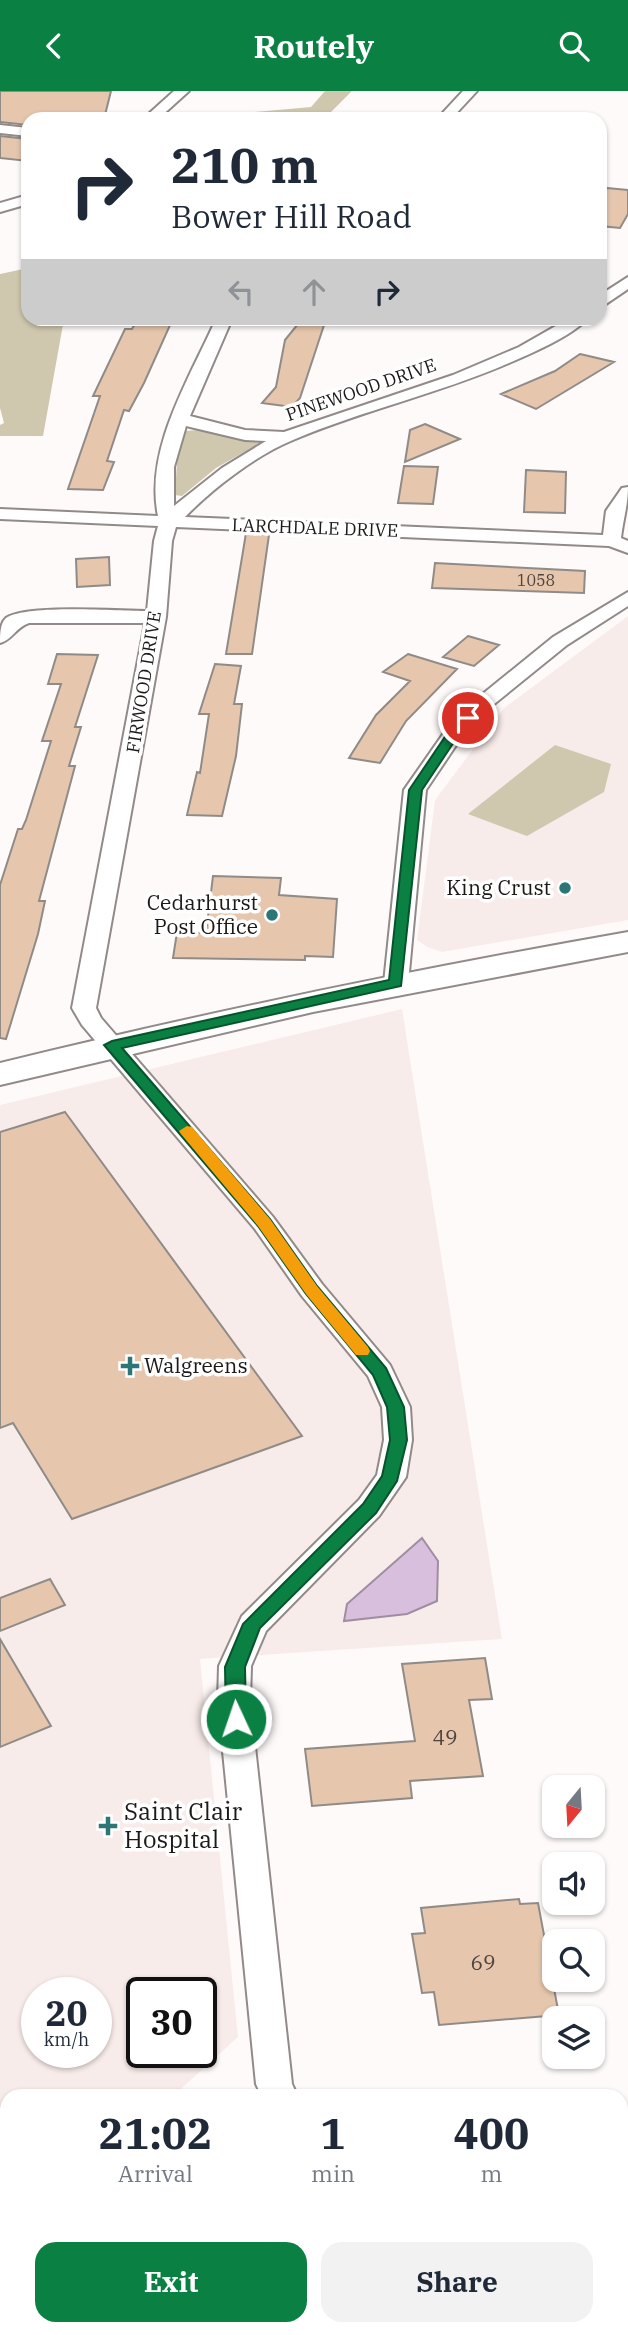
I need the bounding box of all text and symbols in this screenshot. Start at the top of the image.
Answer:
text: Routely [254,25,374,67]
icon: back [35,27,73,65]
icon: search [555,27,593,65]
text: 210 m [171,133,318,196]
icon: right [56,140,147,231]
text: Bower Hill Road [171,195,412,237]
icon: left [222,273,260,311]
icon: ahead [295,273,333,311]
icon: right [368,273,406,311]
street label: PINEWOOD DRIVE [283,353,439,426]
street label: LARCHDALE DRIVE [231,513,399,542]
house number: 1058 [517,570,555,590]
street label: FIRWOOD DRIVE [121,609,166,755]
pin [438,688,498,748]
icon: arrive [449,699,487,737]
place label: King Crust [446,873,551,901]
marker: King Crust [557,880,573,896]
place label: Cedarhurst Post Office [147,888,258,940]
marker: Cedarhurst Post Office [264,907,280,923]
place label: Walgreens [144,1351,248,1379]
marker: Walgreens [122,1358,138,1374]
position arrow [199,1682,273,1756]
house number: 49 [432,1723,458,1751]
north arrow [542,1775,606,1837]
map controls [542,1775,605,2069]
place label: Saint Clair Hospital [124,1795,243,1855]
marker: Saint Clair Hospital [98,1816,118,1836]
button: sound [542,1852,605,1915]
button: search [542,1929,605,1992]
house number: 69 [470,1948,496,1976]
speed limit sign: 30 [126,1977,217,2068]
text: 20 [45,1990,88,2036]
button: layers [542,2006,605,2069]
text: km/h [44,2028,89,2051]
text: 21:02 [99,2106,212,2161]
text: 1 [320,2106,346,2161]
text: 400 [454,2106,529,2161]
text: Arrival [118,2158,193,2188]
text: min [311,2158,355,2188]
text: m [480,2158,502,2188]
button: Exit [35,2242,307,2322]
button: Share [321,2242,593,2322]

